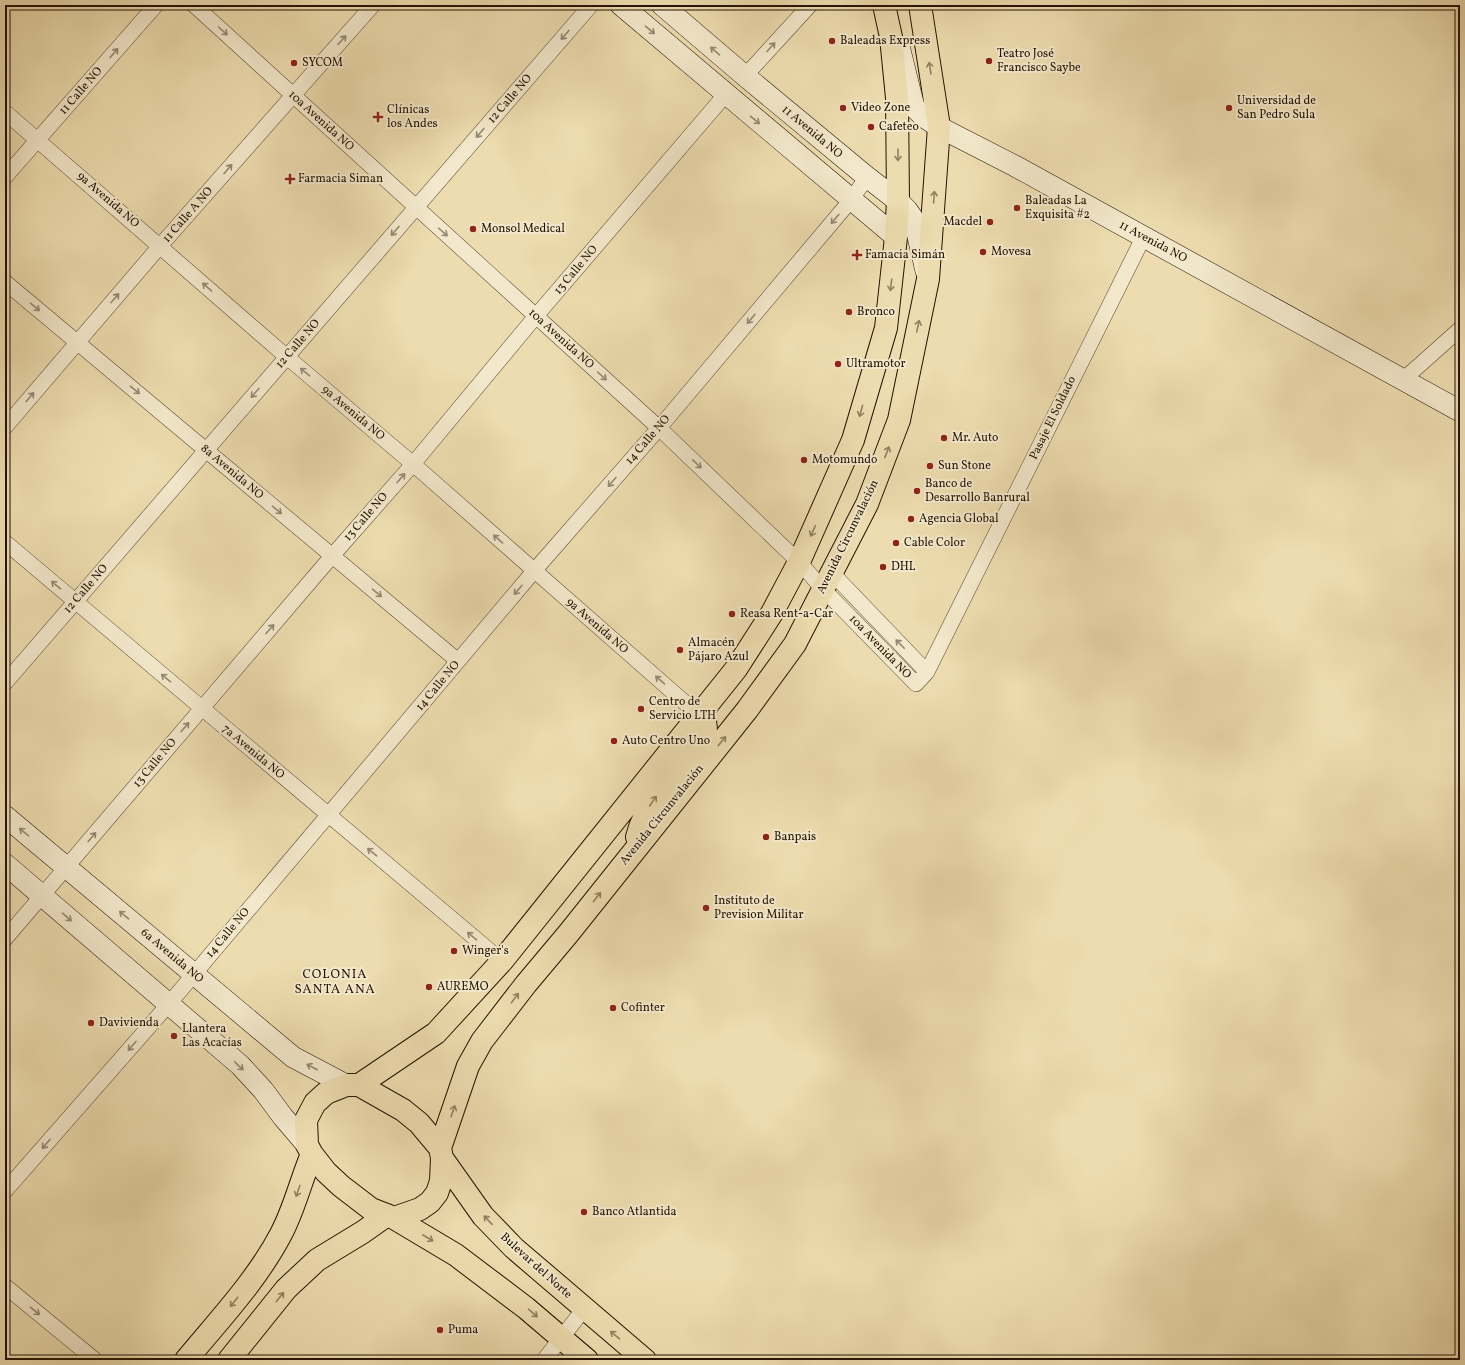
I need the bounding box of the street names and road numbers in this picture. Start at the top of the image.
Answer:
street label: 11 Calle NO [56,64,106,118]
street label: 12 Calle NO [484,71,536,127]
street label: 10a Avenida NO [285,87,358,155]
street label: 11 Avenida NO [778,102,846,162]
street label: 9a Avenida NO [73,168,143,232]
street label: 11 Calle A NO [159,183,217,246]
street label: 11 Avenida NO [1116,217,1190,267]
street label: 13 Calle NO [551,242,602,298]
street label: 10a Avenida NO [525,305,598,373]
street label: 12 Calle NO [272,316,324,372]
street label: Pasaje El Soldado [1026,374,1080,462]
street label: 9a Avenida NO [318,382,388,444]
street label: 14 Calle NO [622,412,674,468]
street label: 8a Avenida NO [197,441,267,503]
street label: Avenida Circunvalación [813,477,883,597]
street label: 13 Calle NO [340,489,392,545]
street label: 12 Calle NO [60,561,112,617]
street label: 9a Avenida NO [562,594,632,658]
street label: 10a Avenida NO [845,611,915,683]
street label: 14 Calle NO [412,657,464,715]
street label: 7a Avenida NO [218,721,288,783]
street label: 13 Calle NO [130,735,181,791]
street label: Avenida Circunvalación [616,761,708,869]
street label: 14 Calle NO [202,904,254,962]
street label: 6a Avenida NO [137,925,207,987]
street label: Bulevar del Norte [497,1229,576,1303]

